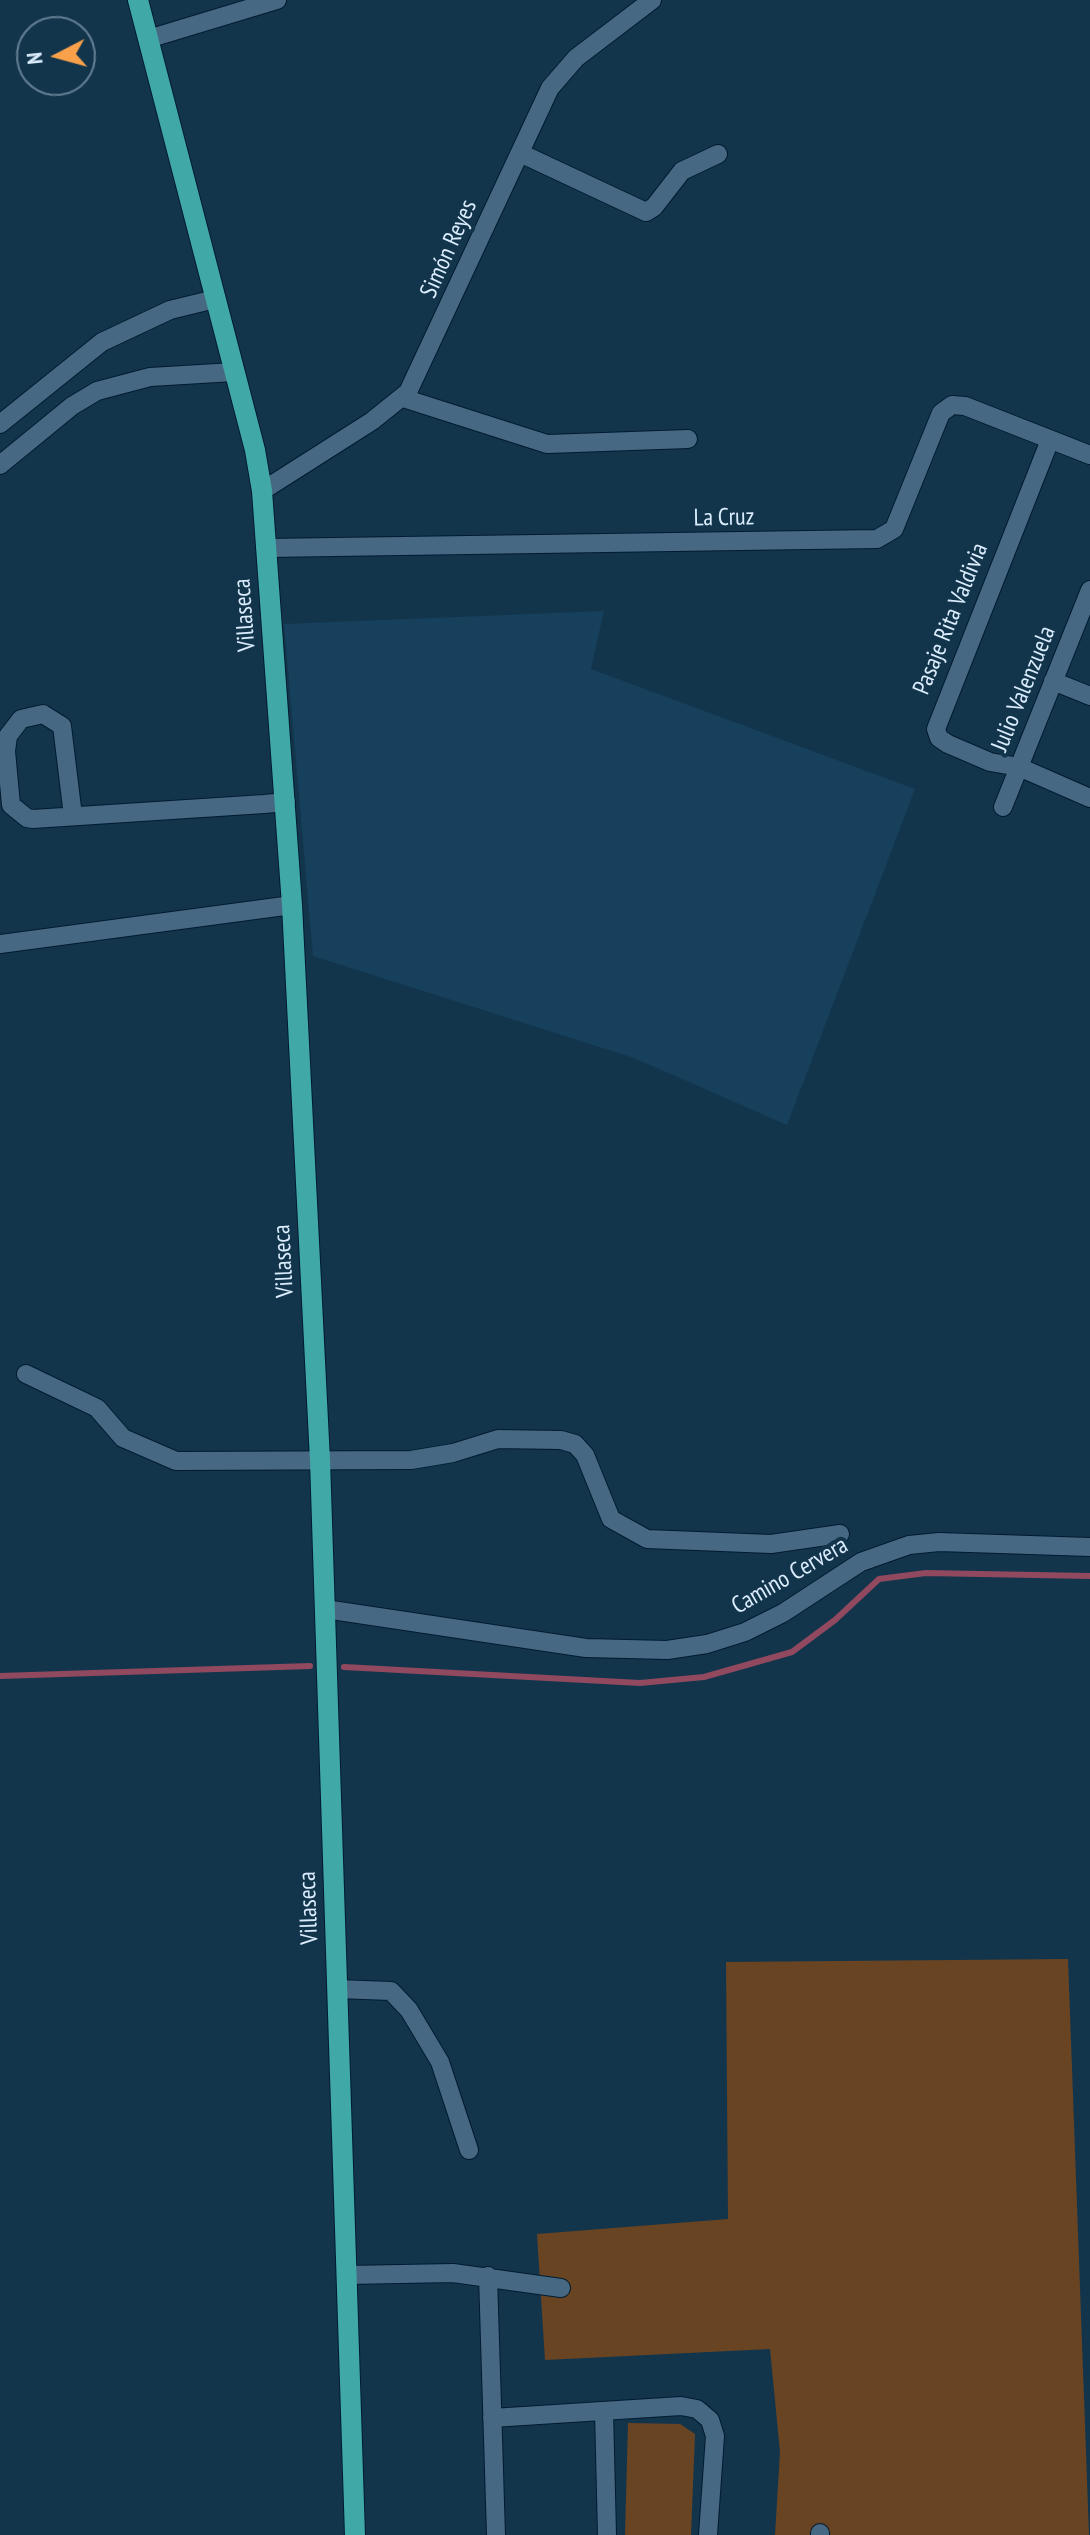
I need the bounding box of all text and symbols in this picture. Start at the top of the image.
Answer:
north arrow [16,16,96,96]
text: N [20,51,49,66]
street label: Simón Reyes [415,196,483,302]
street label: La Cruz [693,503,755,533]
street label: Pasaje Rita Valdivia [908,539,994,699]
street label: Villaseca [228,578,262,652]
street label: Julio Valenzuela [986,622,1062,756]
street label: Villaseca [268,1224,300,1298]
street label: Camino Cervera [727,1531,853,1621]
street label: Villaseca [293,1871,325,1945]

